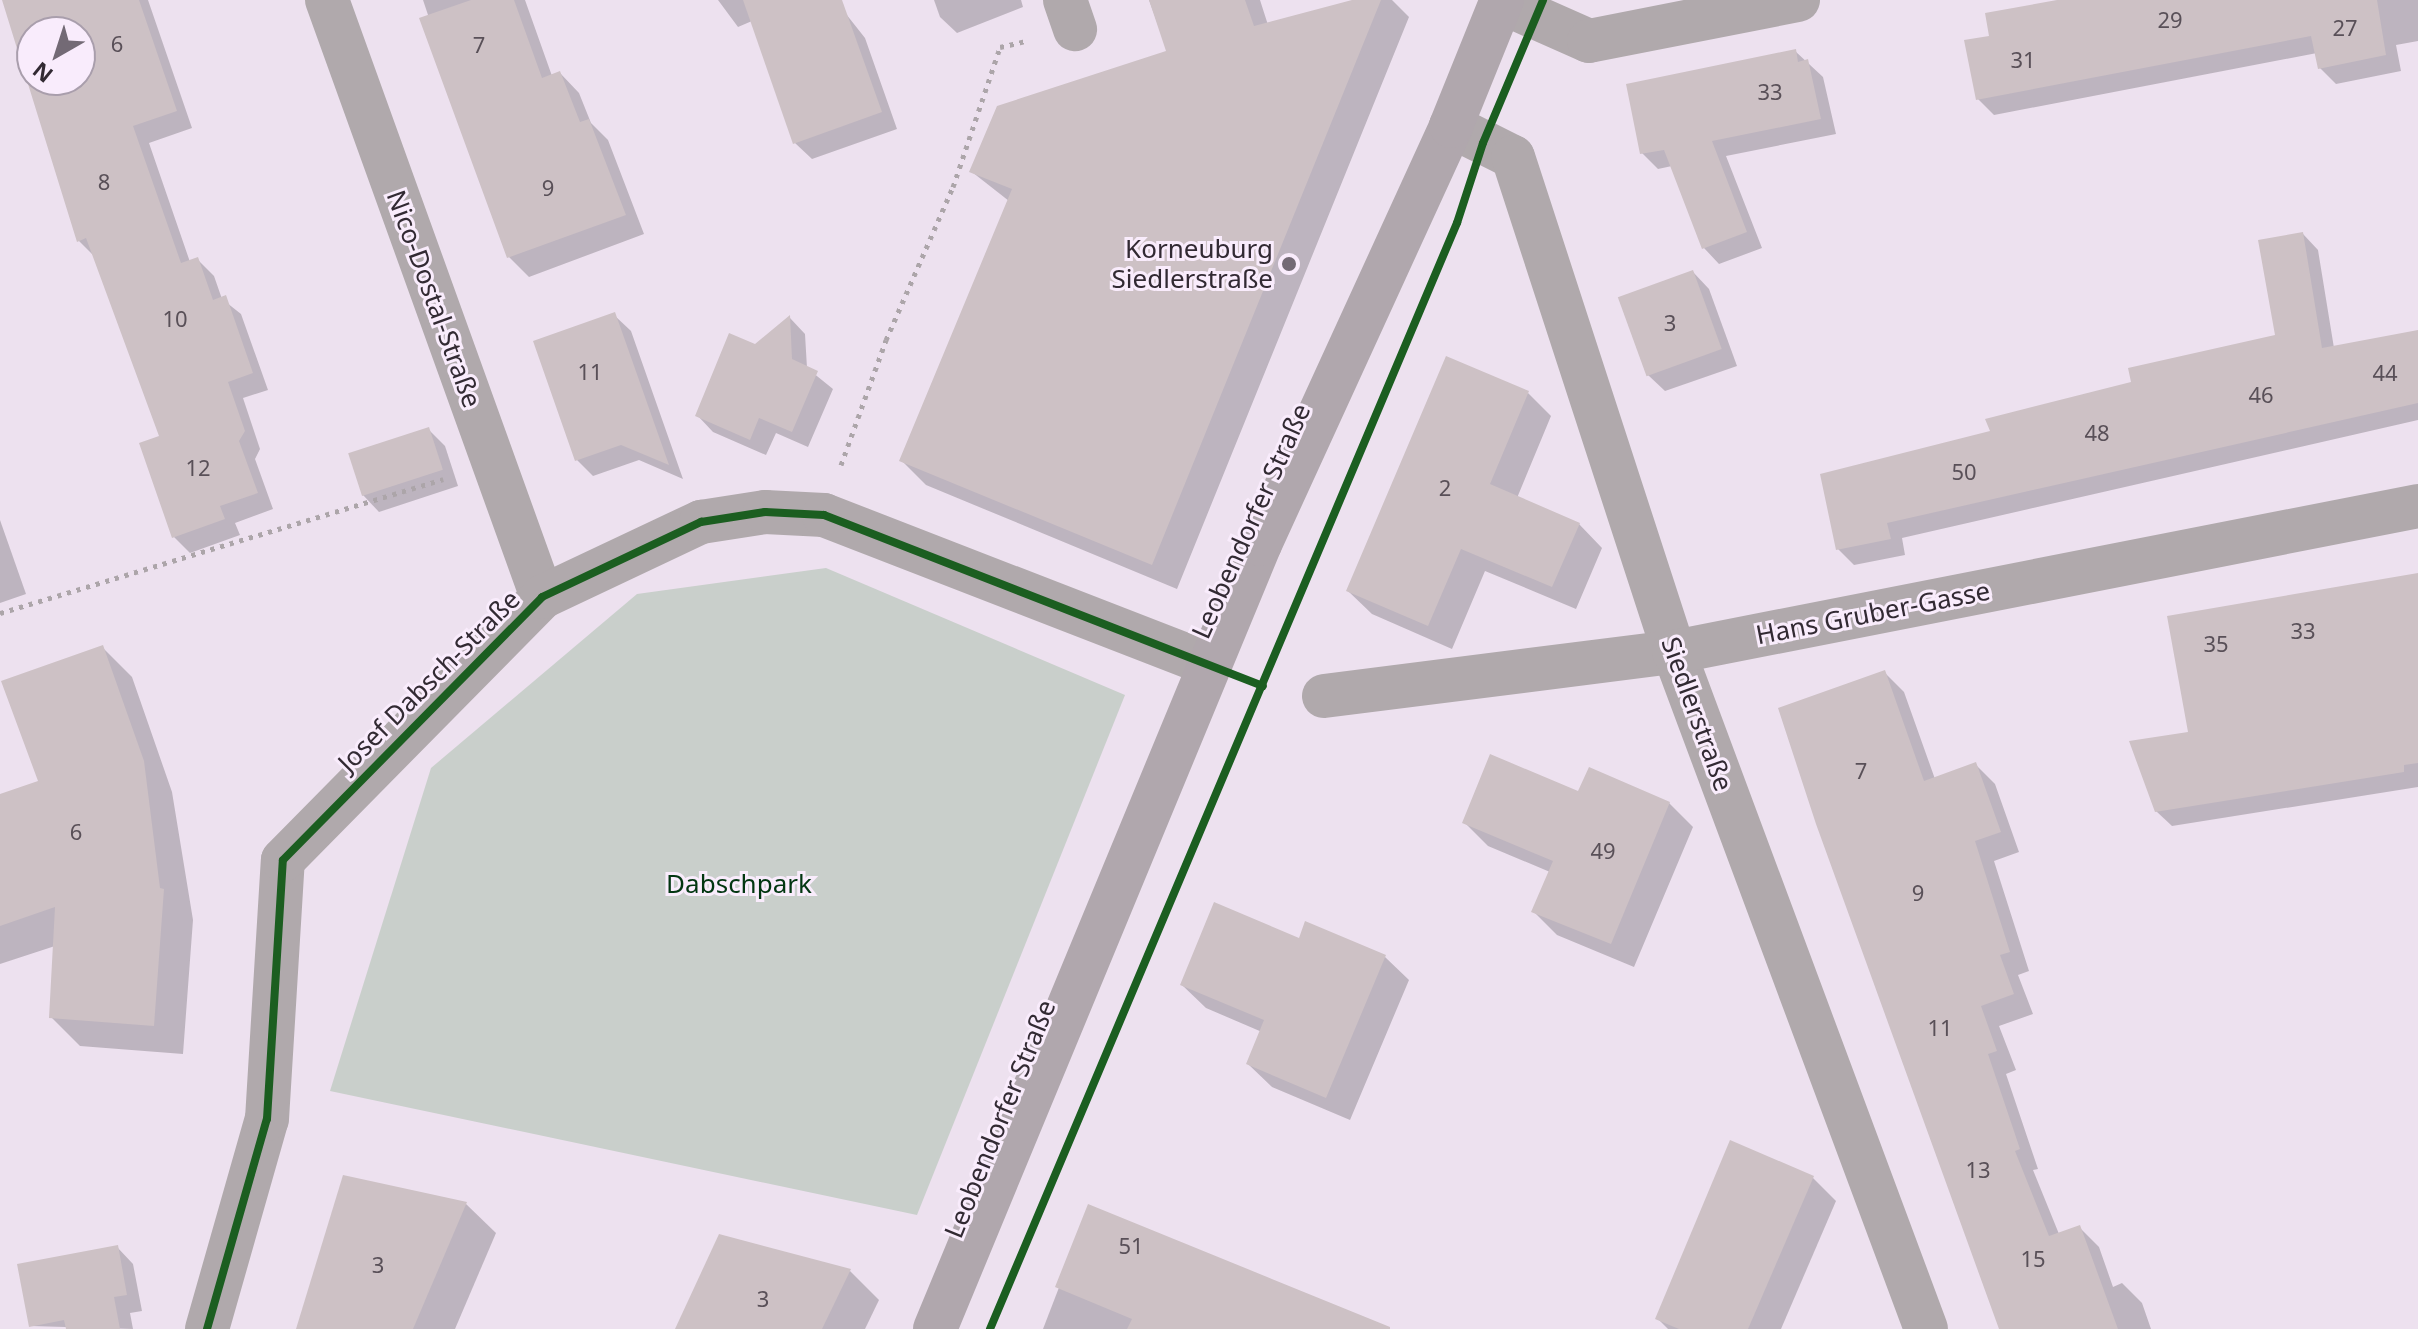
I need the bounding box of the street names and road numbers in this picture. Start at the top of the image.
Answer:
street label: Nico-Dostal-Straße [380,186,488,412]
street label: Leobendorfer Straße [1185,399,1317,643]
street label: Hans Gruber-Gasse [1753,575,1993,651]
street label: Josef Dabsch-Straße [332,584,526,778]
street label: Siedlerstraße [1655,633,1739,795]
street label: Leobendorfer Straße [938,995,1062,1243]

